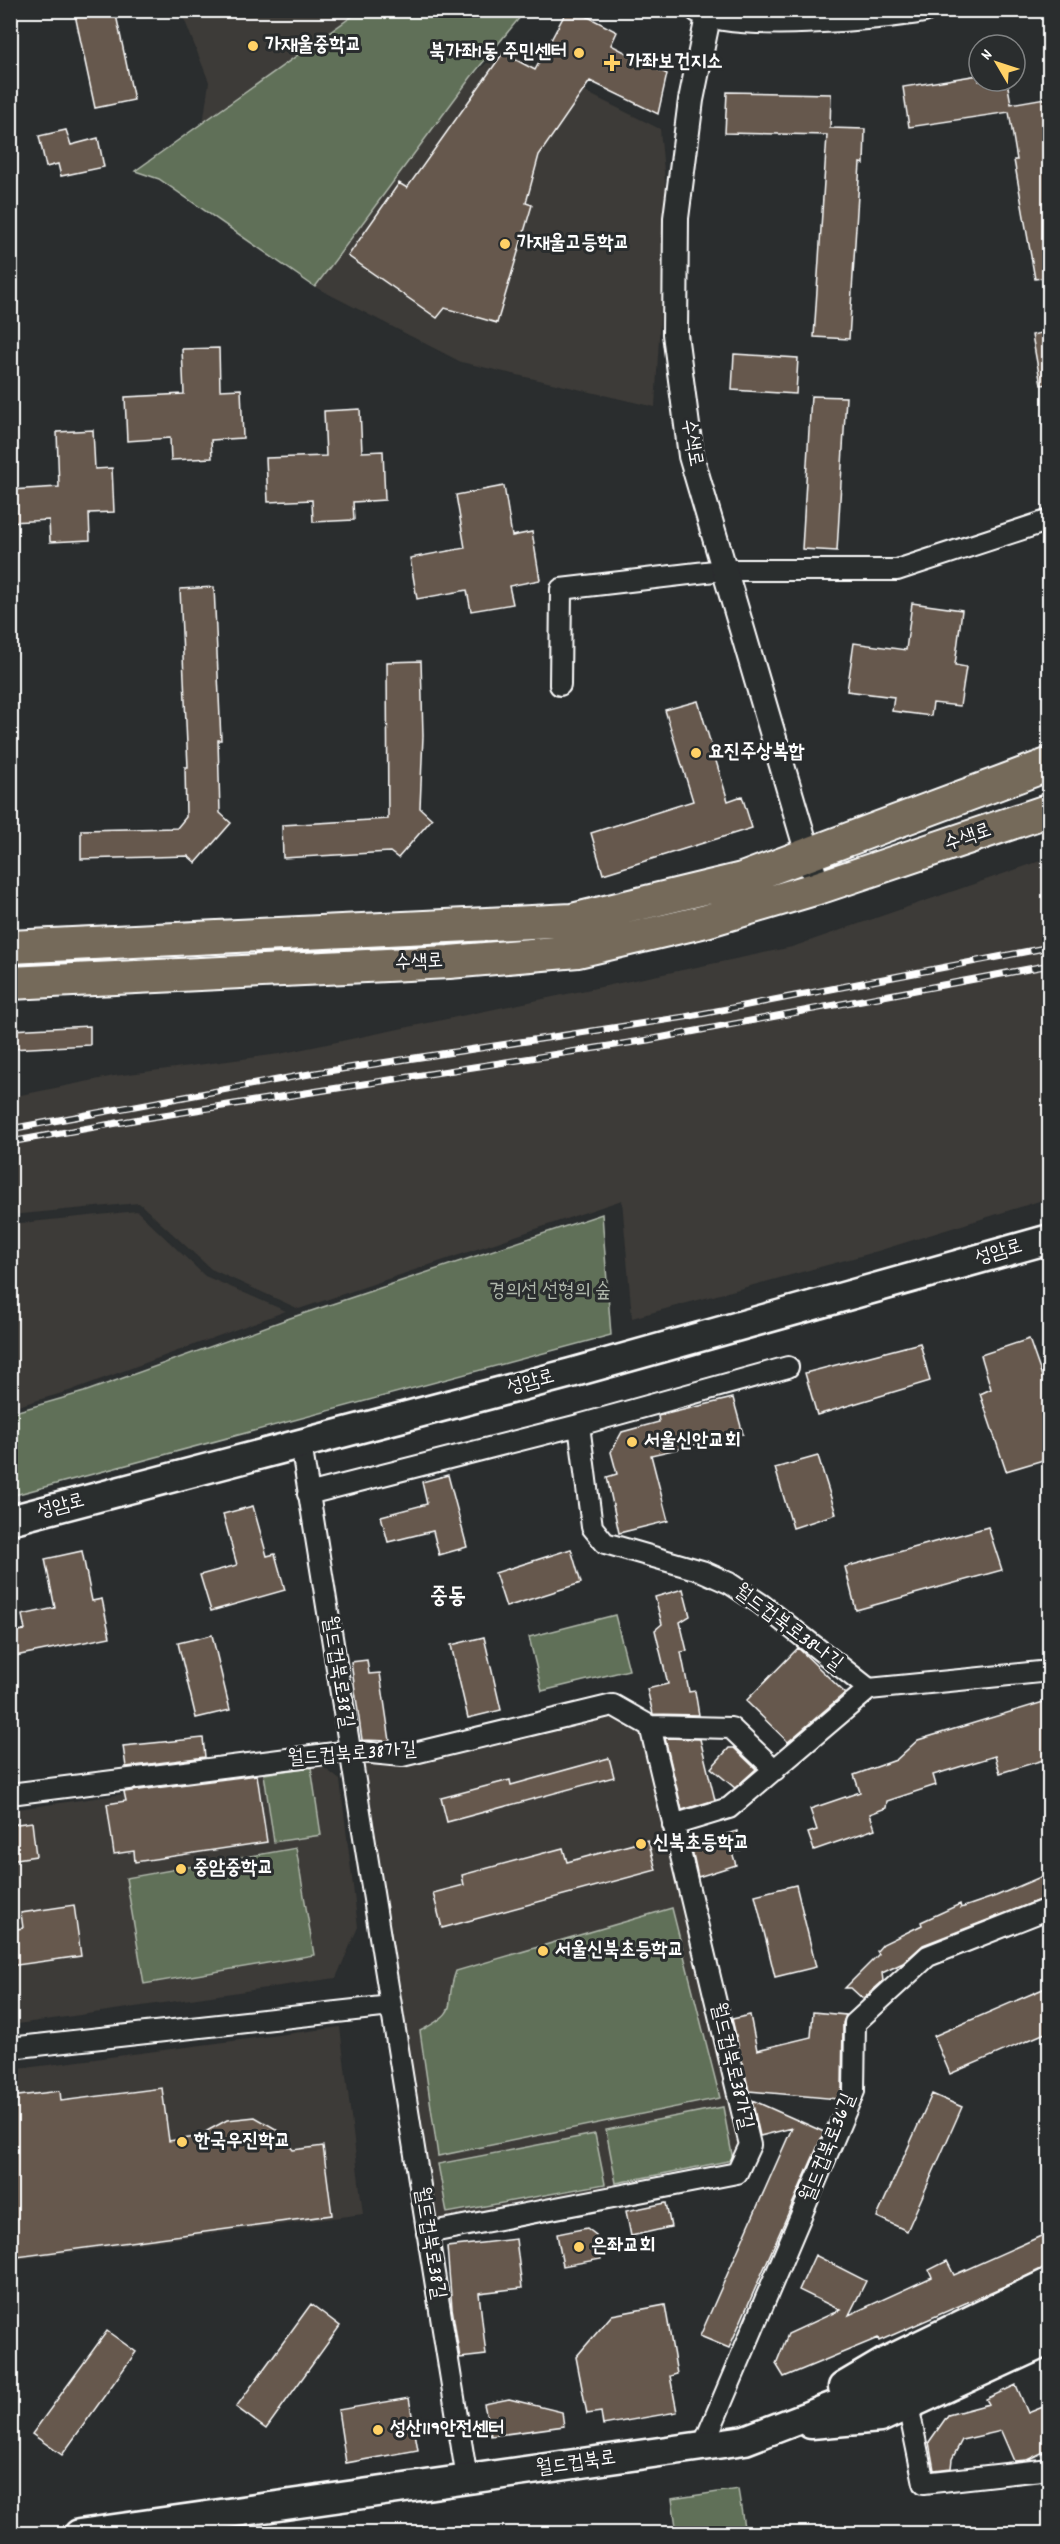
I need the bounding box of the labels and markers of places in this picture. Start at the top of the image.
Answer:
place label: 가재울중학교 [265,32,362,60]
marker: 가재울중학교 [246,39,260,53]
place label: 북가좌1동 주민센터 [429,39,567,67]
marker: 북가좌1동 주민센터 [572,46,586,60]
place label: 가좌보건지소 [626,49,723,77]
marker: 가좌보건지소 [603,54,621,72]
place label: 가재울고등학교 [517,230,630,258]
marker: 가재울고등학교 [498,237,512,251]
place label: 요진주상복합 [708,739,805,767]
marker: 요진주상복합 [689,746,703,760]
place label: 서울신안교회 [644,1428,741,1456]
marker: 서울신안교회 [625,1435,639,1449]
place label: 신북초등학교 [653,1830,750,1858]
marker: 신북초등학교 [634,1837,648,1851]
place label: 중암중학교 [193,1855,273,1883]
marker: 중암중학교 [174,1862,188,1876]
place label: 서울신북초등학교 [555,1937,684,1965]
marker: 서울신북초등학교 [536,1944,550,1958]
place label: 한국우진학교 [193,2128,291,2156]
marker: 한국우진학교 [175,2135,189,2149]
place label: 은좌교회 [591,2233,655,2261]
marker: 은좌교회 [572,2240,586,2254]
place label: 성산119안전센터 [390,2416,504,2444]
marker: 성산119안전센터 [371,2423,385,2437]

